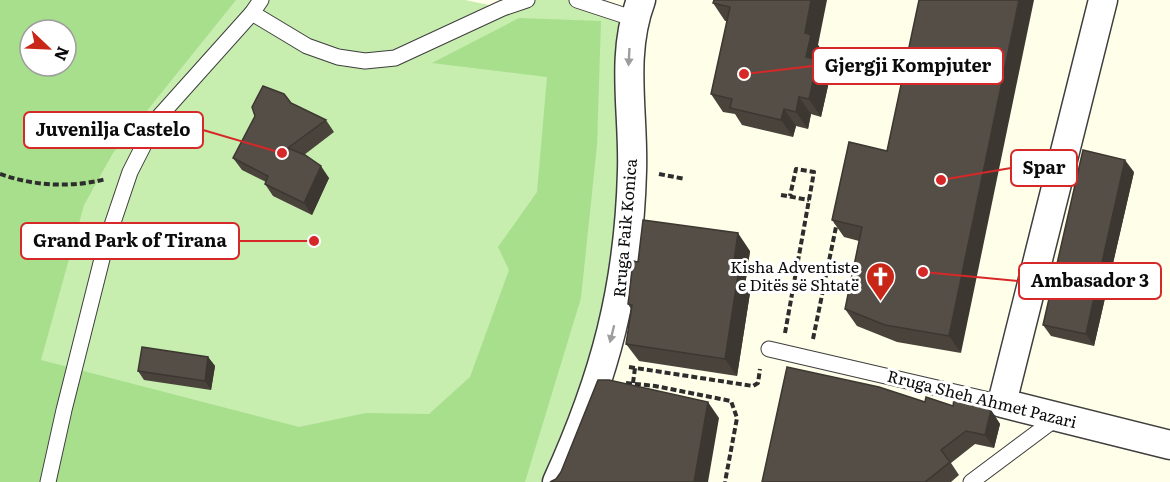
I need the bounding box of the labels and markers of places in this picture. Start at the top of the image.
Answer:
callout: Gjergji Kompjuter [813,48,1003,84]
callout: Juvenilja Castelo [24,112,203,148]
callout: Spar [1011,150,1077,186]
callout: Grand Park of Tirana [21,223,239,259]
place label: Kisha Adventiste e Ditës së Shtatë [730,254,859,296]
church icon: Kisha Adventiste e Ditës së Shtatë [864,260,896,302]
callout: Ambasador 3 [1019,263,1161,299]

